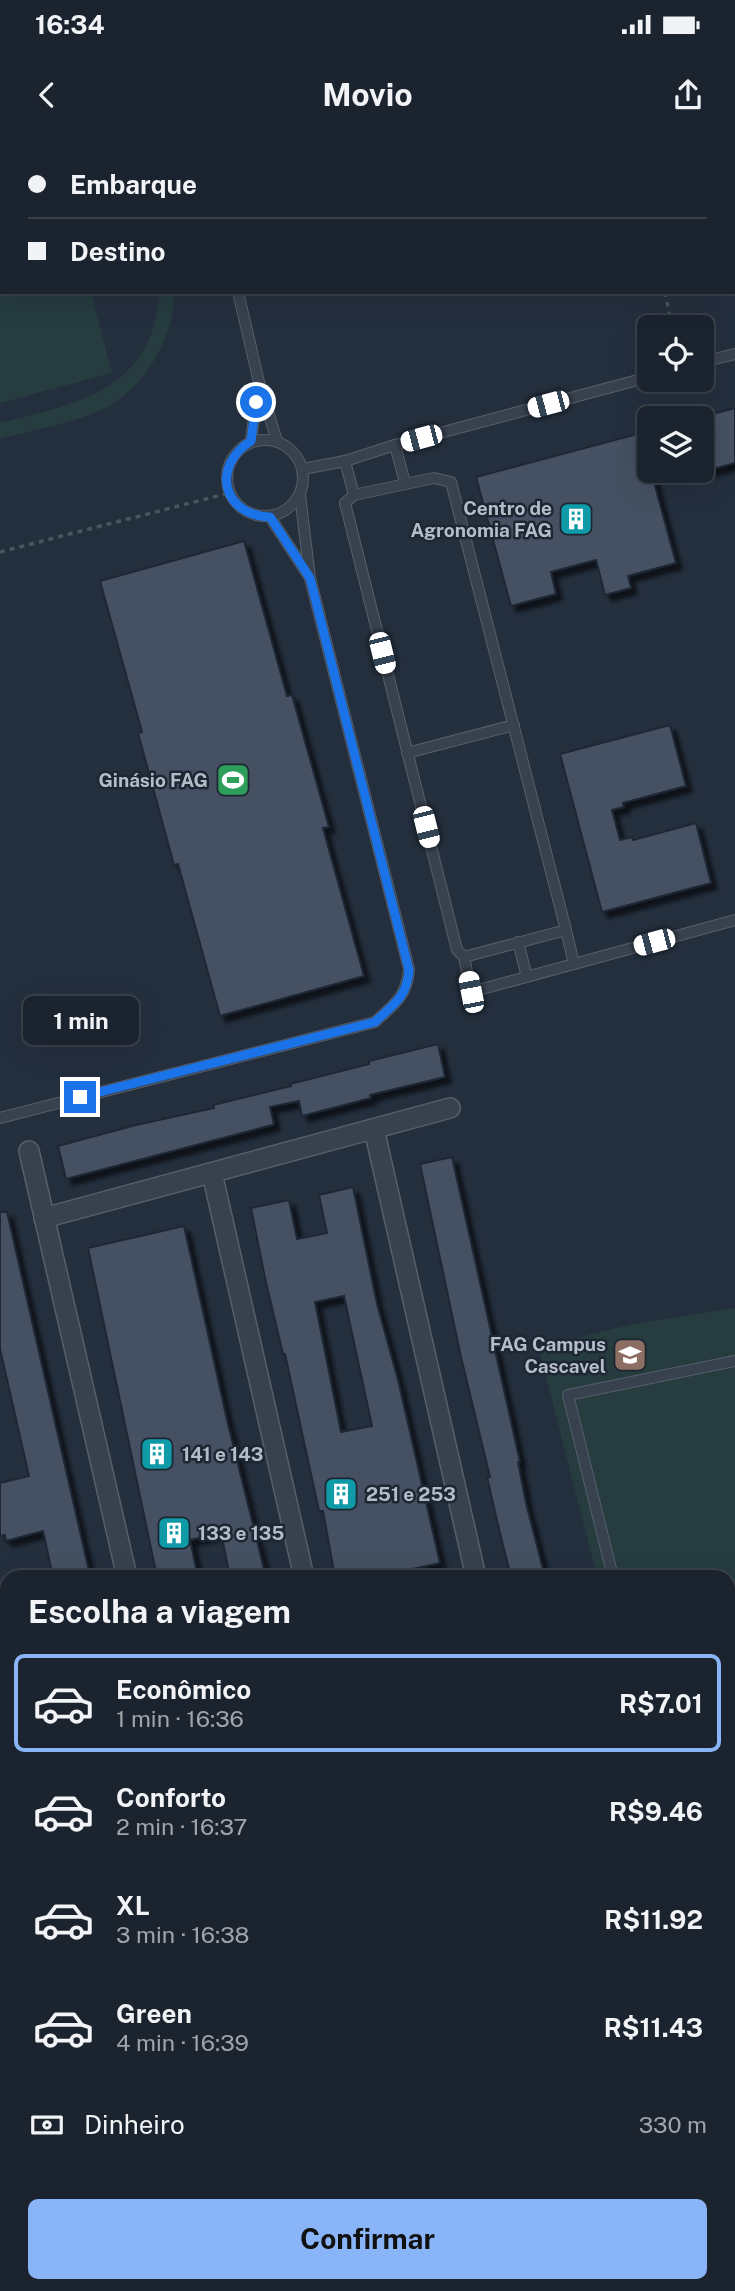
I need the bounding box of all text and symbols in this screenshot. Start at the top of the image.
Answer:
text: 16:34 [35,9,105,40]
icon: back [28,76,66,114]
text: Movio [322,76,413,113]
icon: share [669,76,707,114]
text: Embarque [70,169,197,200]
text: Destino [70,236,166,267]
map controls [637,315,714,483]
button: locate [637,315,714,392]
route start [240,386,272,418]
car [525,388,572,420]
button: layers [637,406,714,483]
car [398,422,445,454]
place label: Centro de Agronomia FAG [410,497,552,541]
building icon: Centro de Agronomia FAG [557,500,595,538]
car [367,630,398,676]
sports icon: Ginásio FAG [214,761,252,799]
place label: Ginásio FAG [98,769,208,791]
car [411,804,442,850]
car [631,926,678,958]
car [457,969,486,1015]
callout: 1 min [22,996,138,1044]
text: 1 min [53,1007,109,1034]
route end [64,1081,96,1113]
place label: FAG Campus Cascavel [490,1333,606,1377]
school or university icon: FAG Campus Cascavel [611,1336,649,1374]
building icon: 141 e 143 [138,1435,176,1473]
place label: 141 e 143 [182,1443,263,1465]
building icon: 251 e 253 [322,1475,360,1513]
place label: 251 e 253 [366,1483,456,1505]
building icon: 133 e 135 [155,1514,193,1552]
place label: 133 e 135 [198,1522,284,1544]
text: Escolha a viagem [28,1593,291,1630]
icon: car [32,1672,95,1735]
text: Econômico [116,1674,251,1705]
text: R$7.01 [619,1688,703,1719]
text: 1 min · 16:36 [116,1705,244,1732]
icon: car [32,1780,95,1843]
text: Conforto [116,1782,226,1813]
text: R$9.46 [609,1796,703,1827]
text: 2 min · 16:37 [116,1813,247,1840]
icon: car [32,1888,95,1951]
text: XL [116,1890,150,1921]
text: R$11.92 [604,1904,703,1935]
text: 3 min · 16:38 [116,1921,250,1948]
icon: car [32,1996,95,2059]
text: Green [116,1998,192,2029]
text: R$11.43 [604,2012,703,2043]
text: 4 min · 16:39 [116,2029,249,2056]
icon: cash [28,2106,66,2144]
text: Dinheiro [84,2109,185,2140]
text: 330 m [639,2111,707,2138]
button: Confirmar [28,2199,707,2279]

